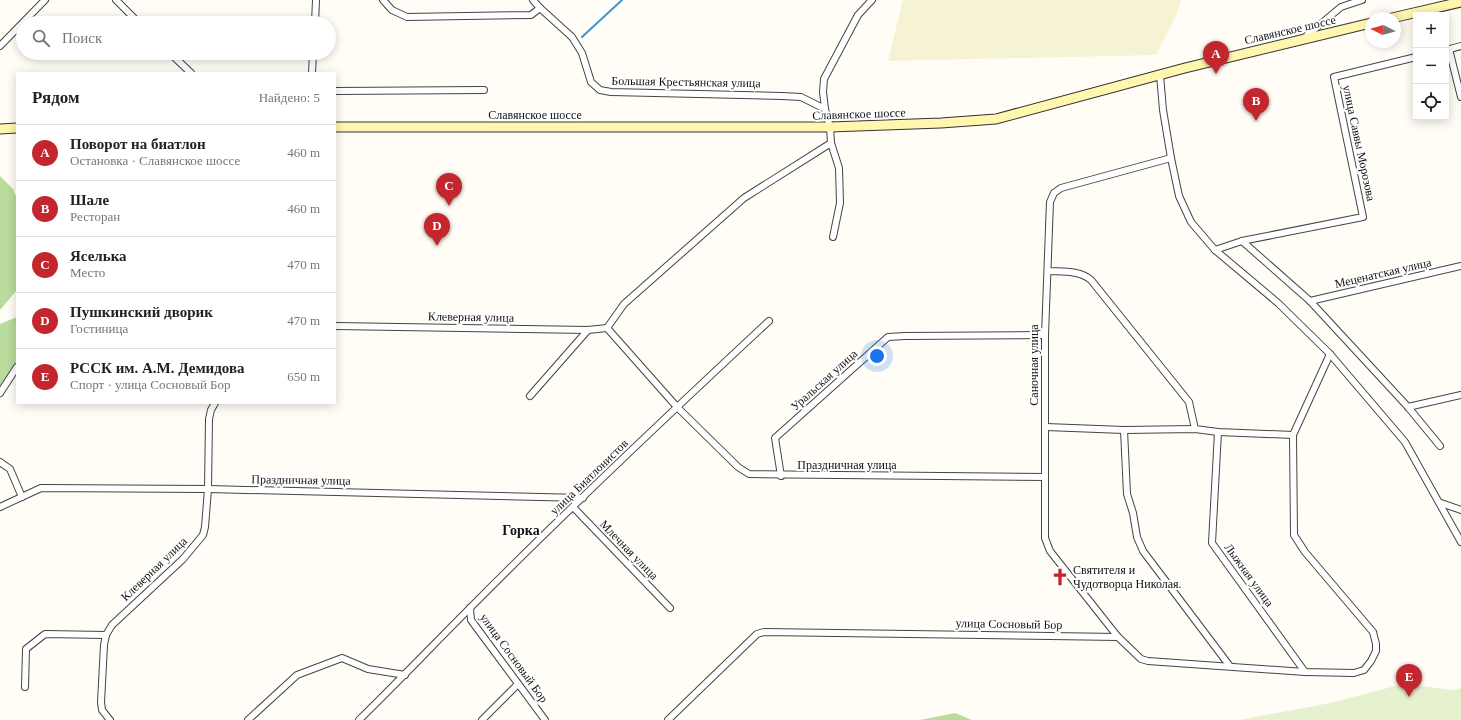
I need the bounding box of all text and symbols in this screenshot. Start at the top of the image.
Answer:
north arrow [1365,12,1401,48]
map controls [1413,12,1449,120]
button: + [1413,12,1449,48]
street label: Славянское шоссе [1243,13,1337,47]
search box [16,16,336,60]
icon: search [30,27,52,49]
text: Поиск [62,30,102,46]
pin: A [1203,41,1229,74]
button: − [1413,48,1449,84]
street label: Большая Крестьянская улица [611,74,761,90]
street label: улица Саввы Морозова [1340,84,1378,203]
button: locate [1413,84,1449,120]
text: Рядом [32,88,80,107]
pin: B [1243,88,1269,121]
text: Найдено: 5 [259,90,320,105]
street label: Славянское шоссе [812,105,906,123]
street label: Славянское шоссе [488,108,582,122]
text: Поворот на биатлон [70,136,206,152]
text: A [40,145,50,160]
text: 460 m [287,145,320,160]
text: Остановка · Славянское шоссе [70,153,240,168]
pin: C [436,173,462,206]
text: Шале [70,192,109,208]
text: B [41,201,49,216]
text: 460 m [287,201,320,216]
text: Ресторан [70,209,120,224]
pin: D [424,213,450,246]
text: Яселька [70,248,127,264]
street label: Меценатская улица [1333,255,1433,291]
text: C [40,257,50,272]
text: 470 m [287,257,320,272]
text: Место [70,265,105,280]
text: Пушкинский дворик [70,304,213,320]
street label: Клеверная улица [428,309,515,325]
text: D [40,313,50,328]
text: 470 m [287,313,320,328]
text: Гостиница [70,321,128,336]
street label: Саночная улица [1027,324,1041,406]
street label: Уральская улица [788,346,861,414]
your location [867,346,887,366]
text: РССК им. А.М. Демидова [70,360,245,376]
text: E [41,369,49,384]
text: 650 m [287,369,320,384]
text: Спорт · улица Сосновый Бор [70,377,231,392]
street label: улица Биатлонистов [547,436,631,518]
street label: Праздничная улица [797,458,897,472]
street label: Праздничная улица [251,472,351,488]
street label: Млечная улица [597,517,661,583]
district label: Горка [502,523,540,538]
street label: Клеверная улица [118,534,190,604]
street label: Лыжная улица [1221,541,1277,610]
place label: Святителя и Чудотворца Николая. [1073,563,1182,591]
church icon: Святителя и Чудотворца Николая. [1050,567,1070,587]
street label: улица Сосновый Бор [477,611,551,705]
street label: улица Сосновый Бор [956,616,1062,632]
pin: E [1396,664,1422,697]

